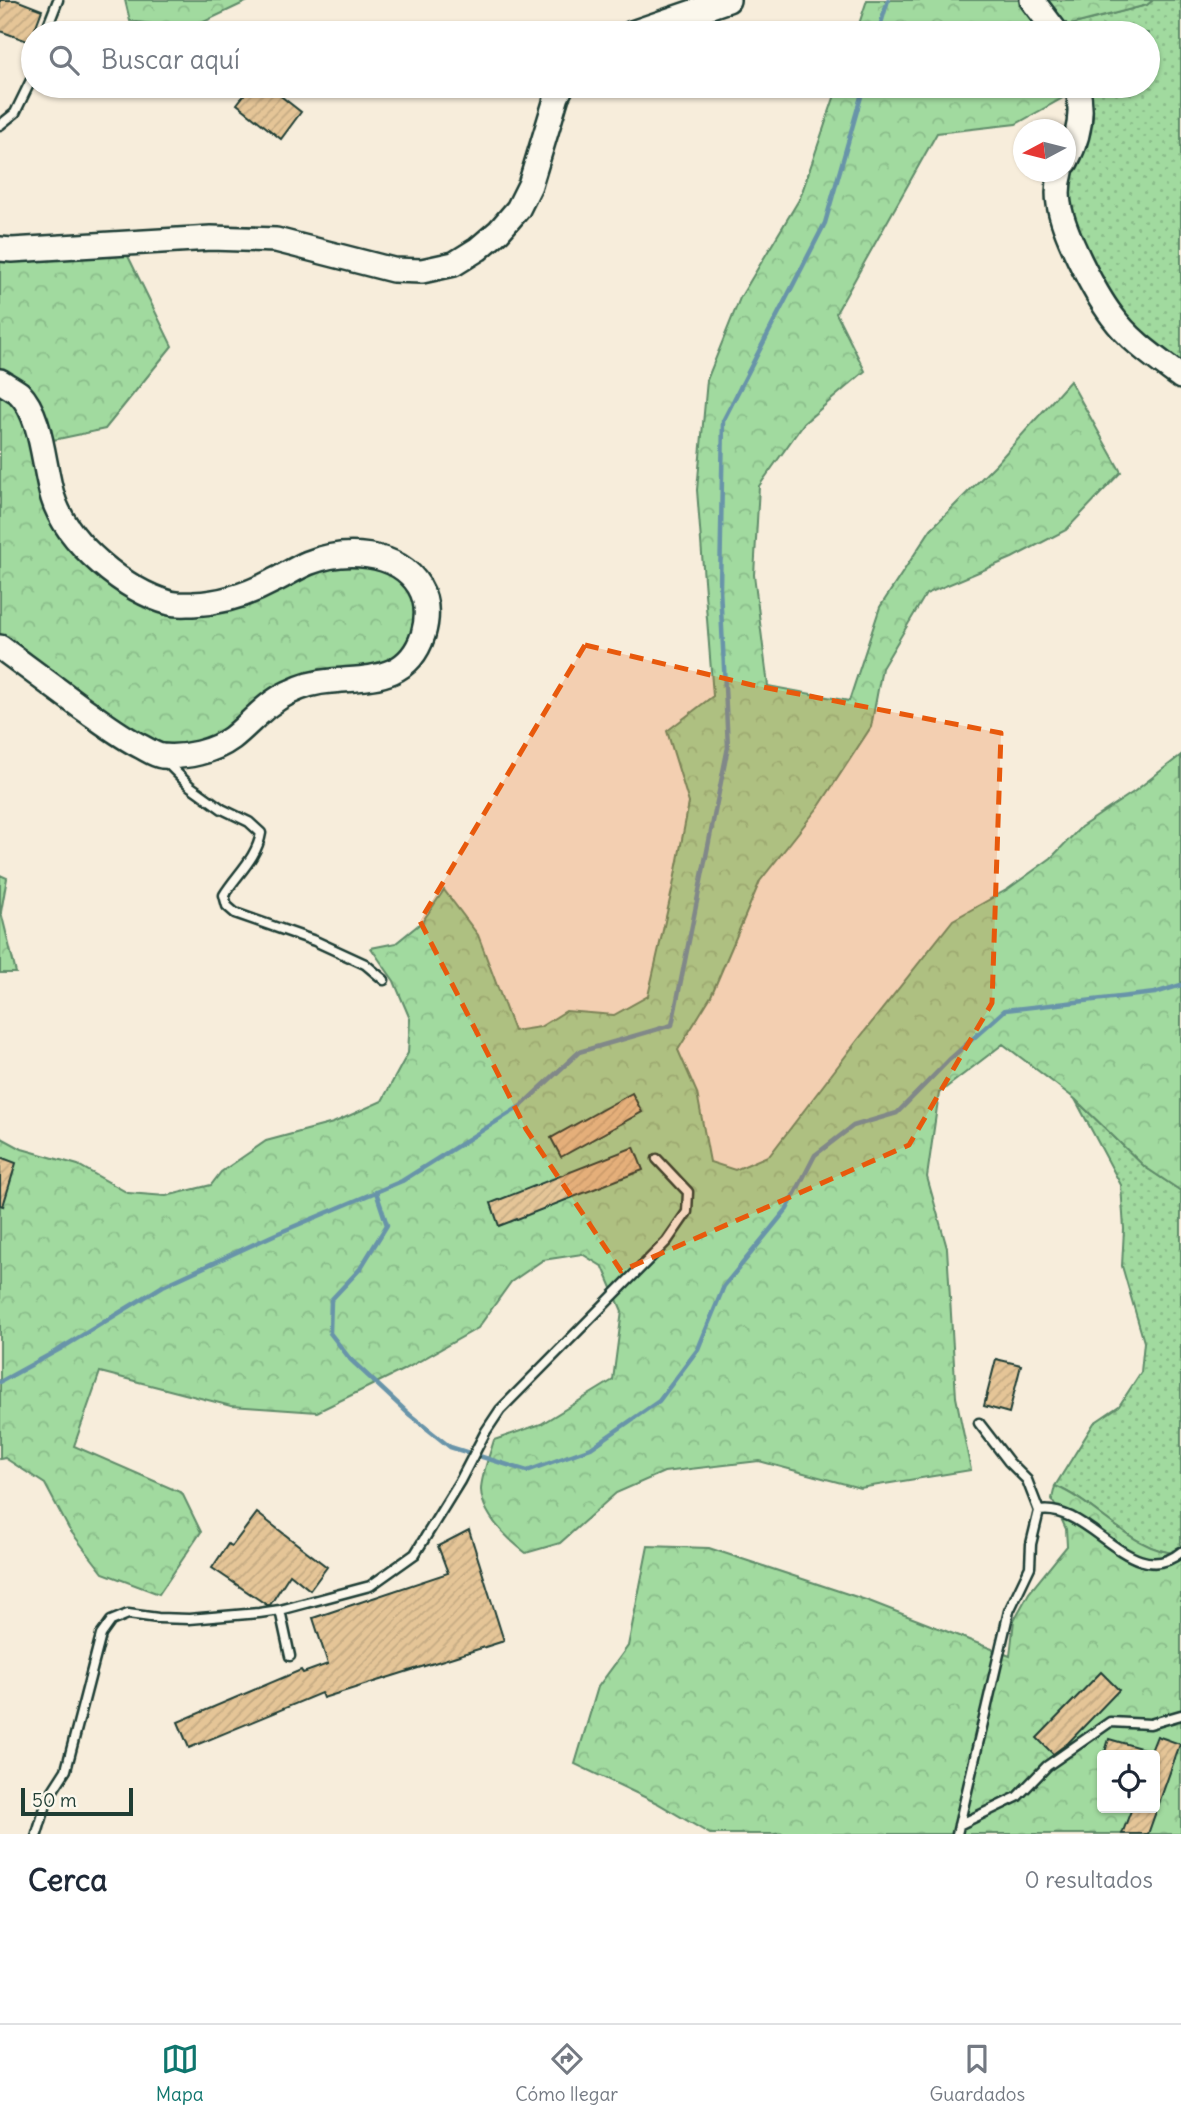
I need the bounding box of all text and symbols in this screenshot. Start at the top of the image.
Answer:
search box [21,21,1160,98]
icon: search [45,41,83,79]
text: Buscar aquí [101,43,240,76]
north arrow [1013,119,1076,182]
map controls [1097,1750,1160,1813]
button: locate [1097,1750,1160,1813]
scale bar [21,1785,133,1817]
text: 50 m [32,1788,77,1812]
text: Cerca [28,1861,107,1899]
text: 0 resultados [1025,1865,1153,1894]
tab: Mapa [156,2040,204,2106]
tab: Cómo llegar [515,2040,618,2106]
tab: Guardados [930,2040,1025,2106]

